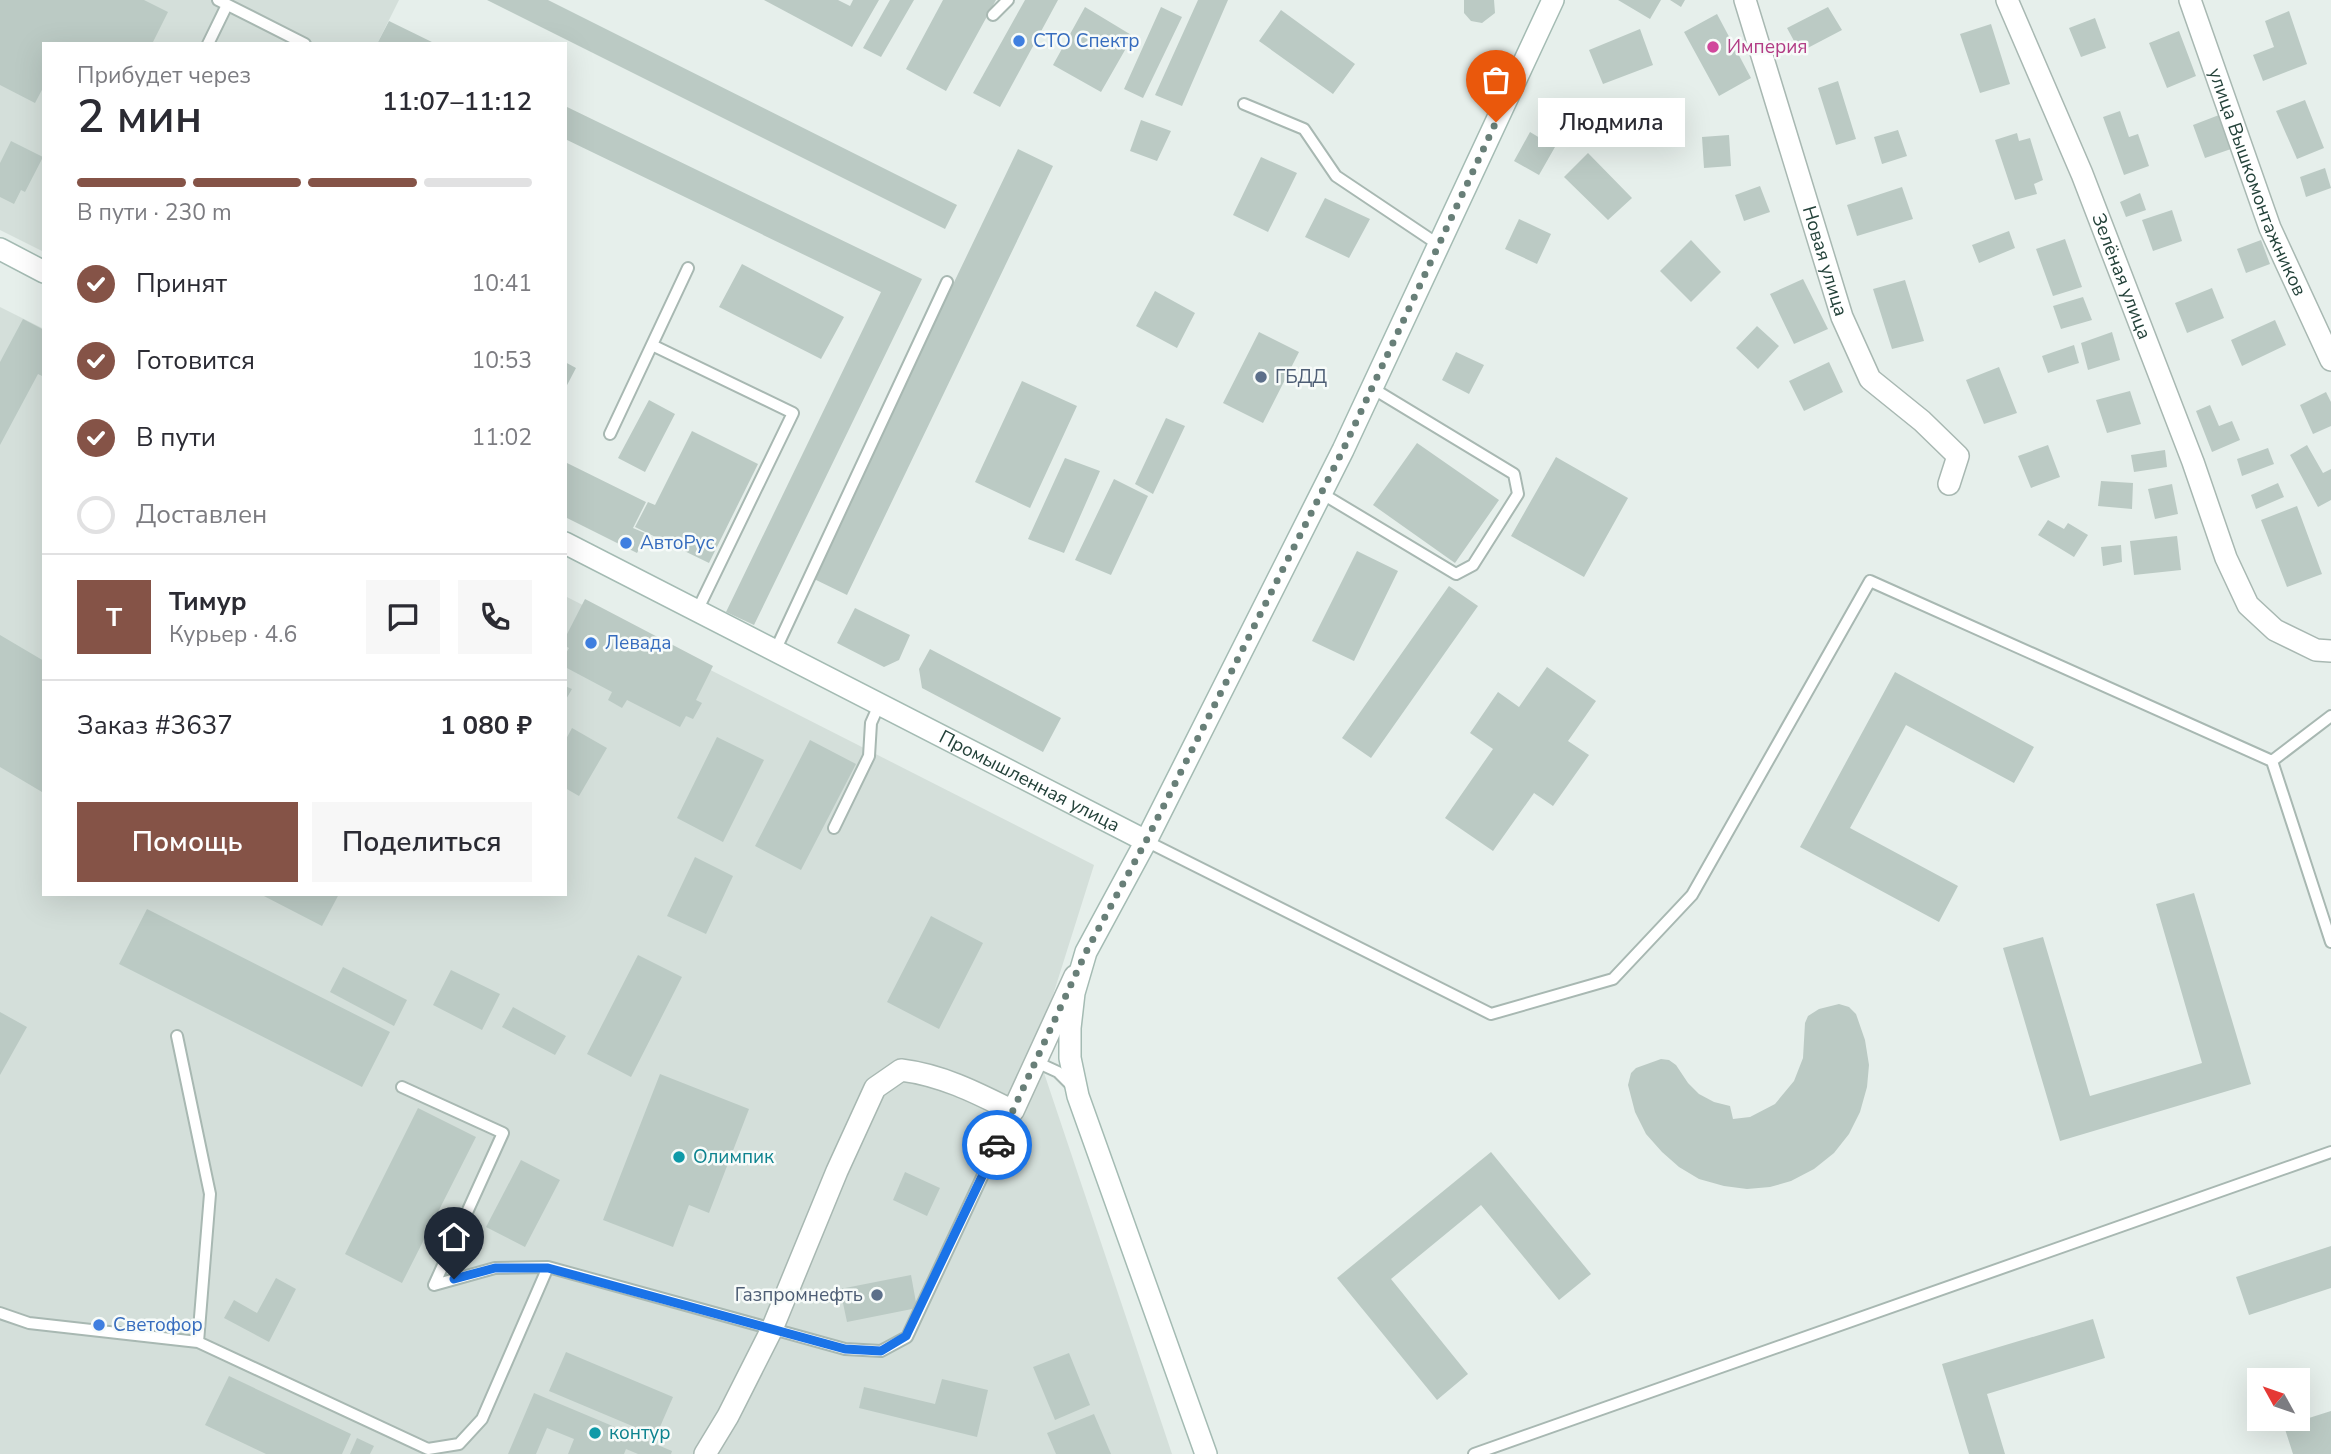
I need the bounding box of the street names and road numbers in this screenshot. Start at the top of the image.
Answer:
street label: улица Вышкомонтажников [2202,65,2313,300]
street label: Новая улица [1796,203,1854,319]
street label: Зелёная улица [2085,209,2157,343]
street label: Промышленная улица [935,724,1124,838]

